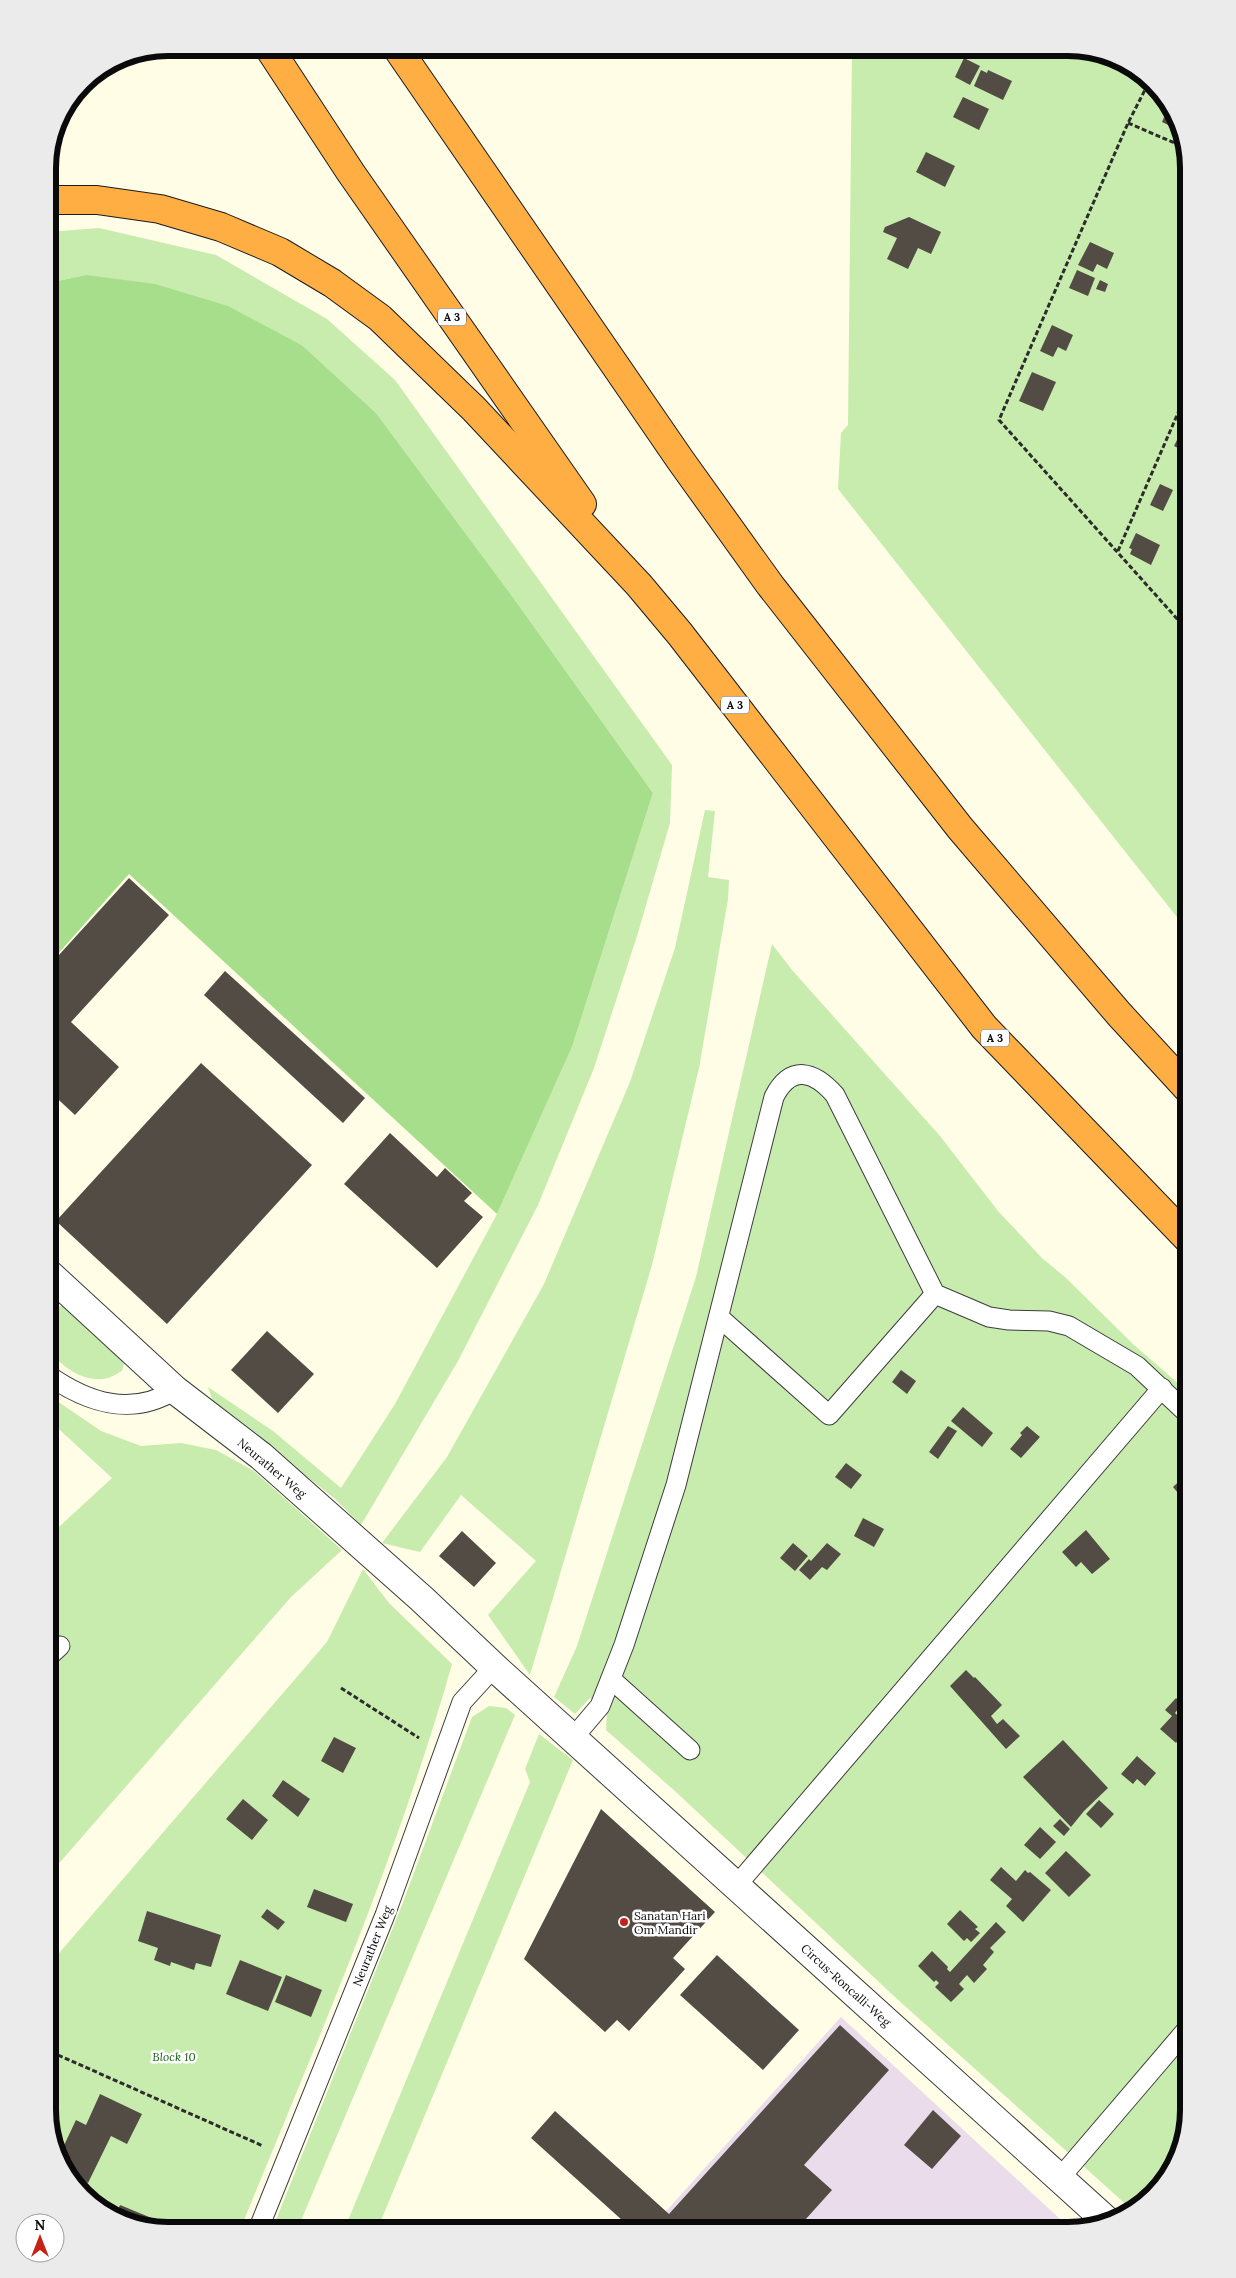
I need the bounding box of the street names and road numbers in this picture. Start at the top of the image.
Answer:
road number: A 3 [438,308,466,326]
road number: A 3 [721,696,749,714]
road number: A 3 [981,1030,1009,1046]
street label: Neurather Weg [235,1435,310,1501]
street label: Neurather Weg [349,1903,395,1988]
street label: Circus-Roncalli-Weg [798,1941,894,2030]

